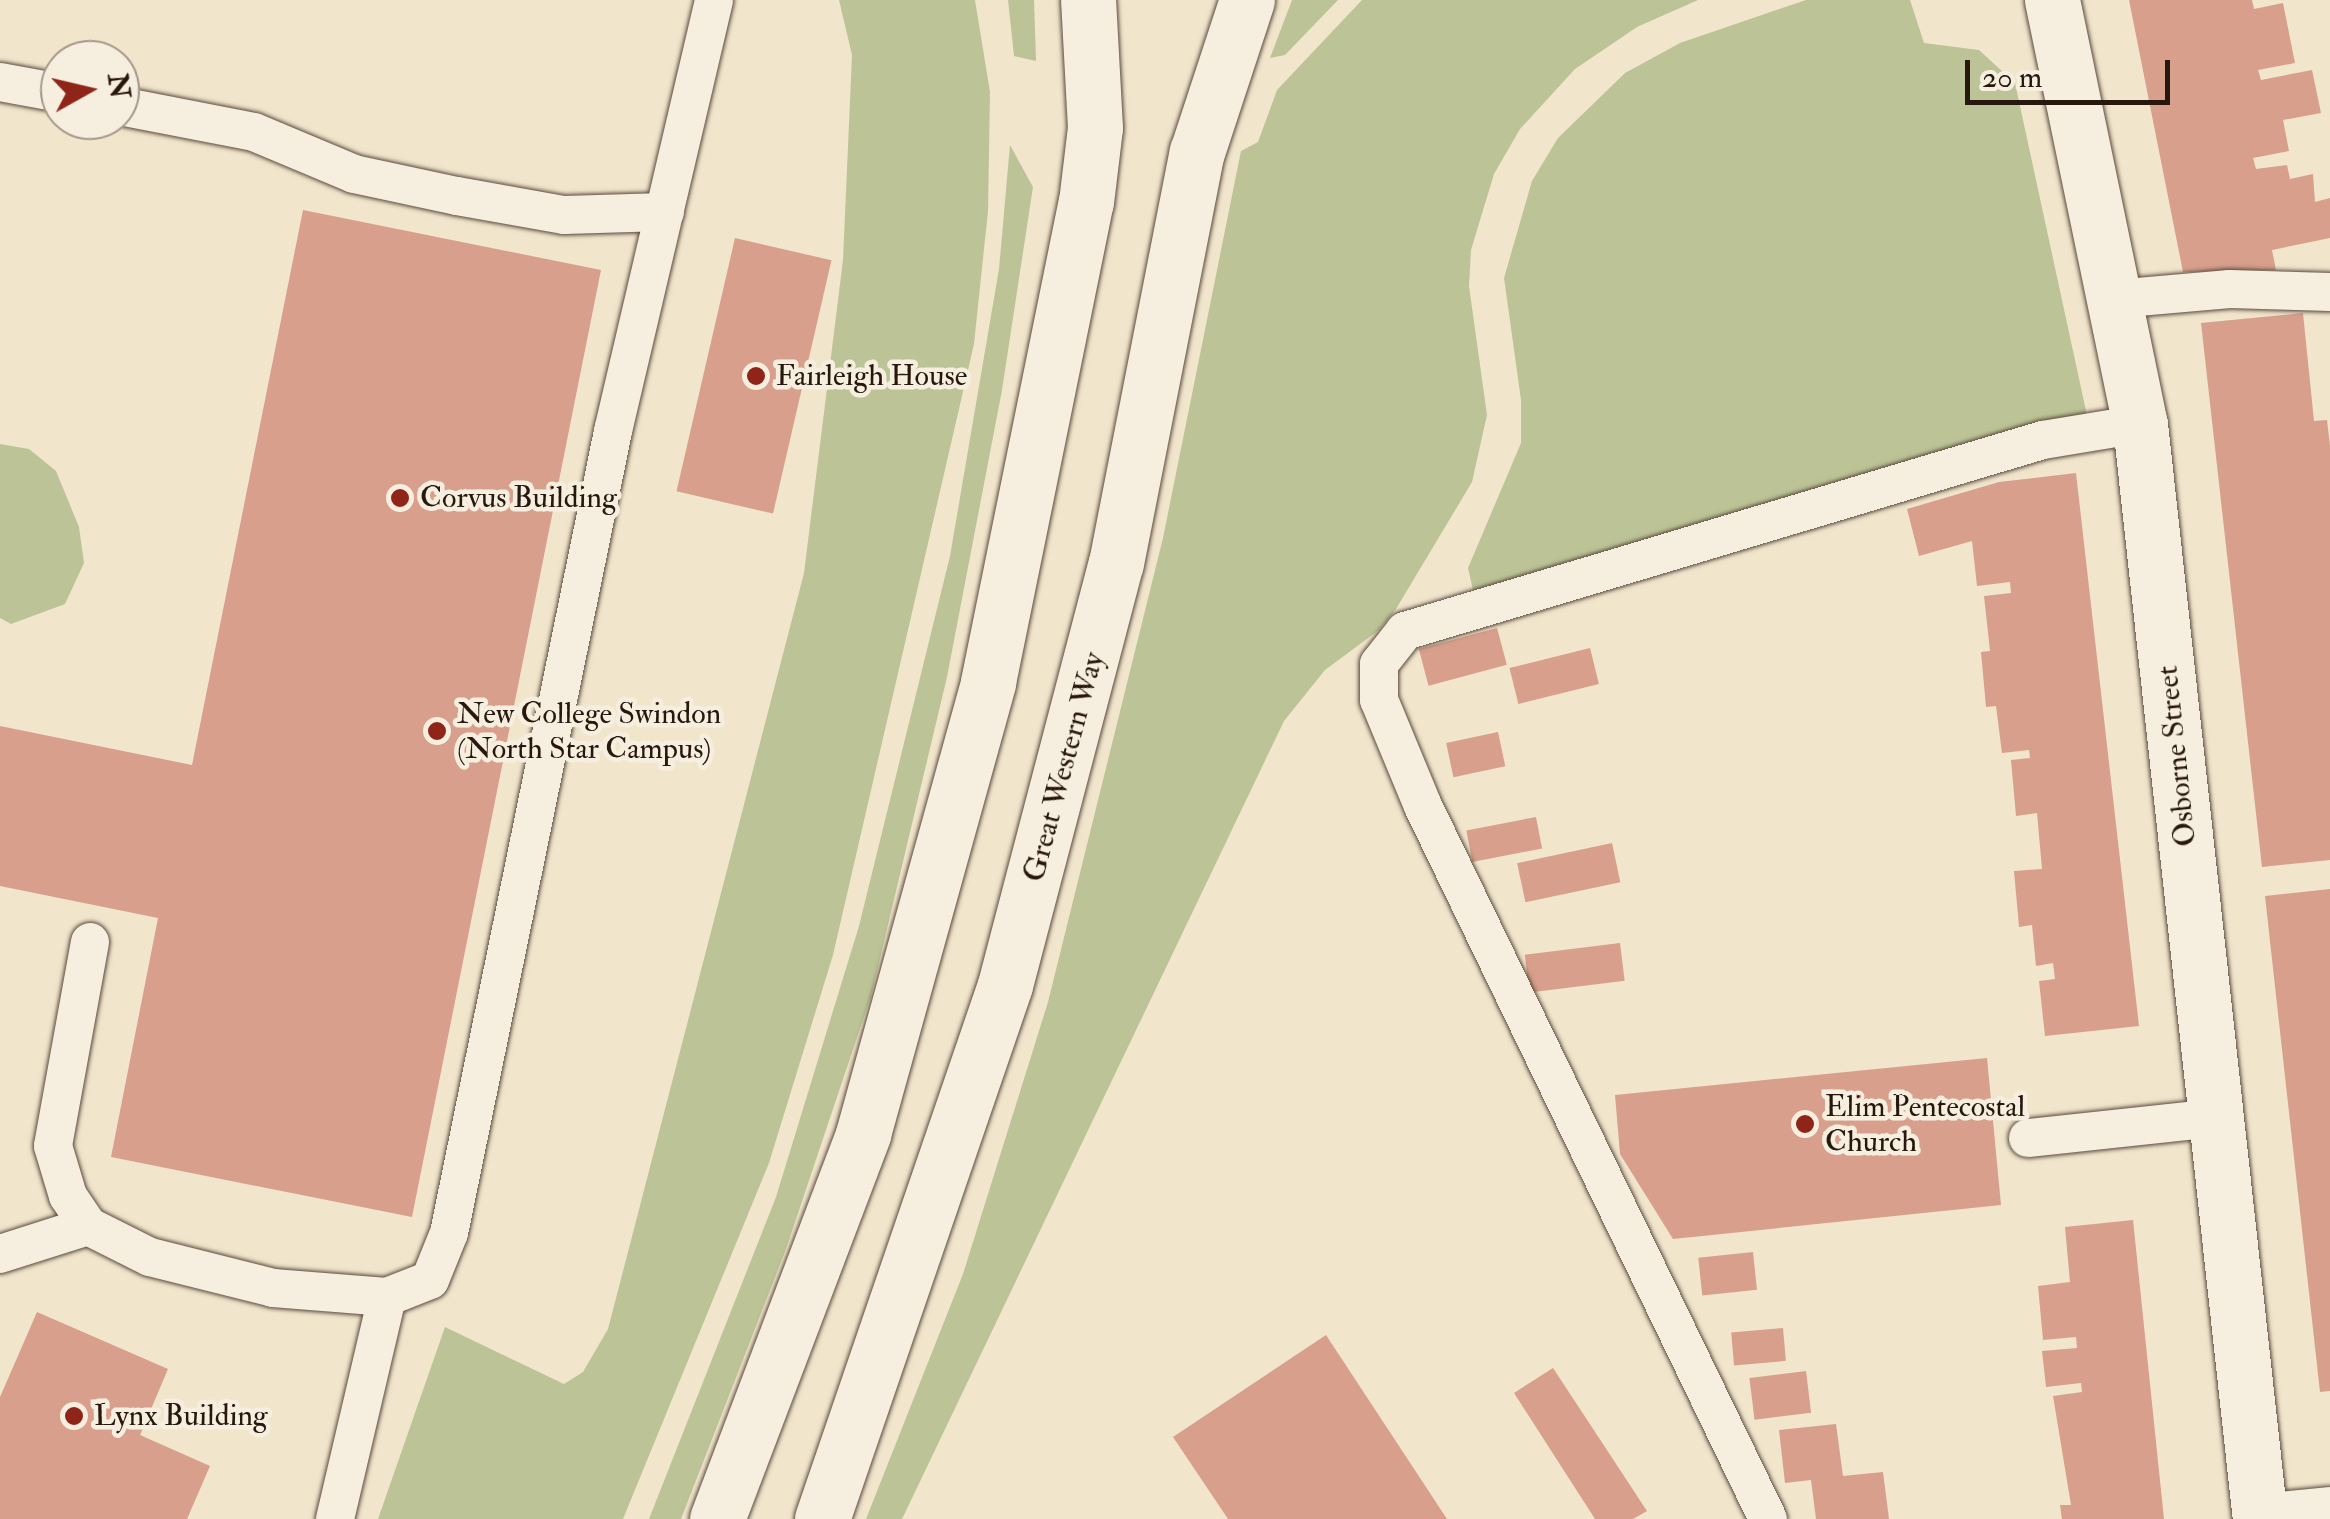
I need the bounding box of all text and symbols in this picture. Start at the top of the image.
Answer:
north arrow [40,40,140,140]
scale bar [1970,40,2175,102]
text: 20 m [1982,59,2042,96]
text: N [99,71,137,101]
place label: Fairleigh House [776,358,967,394]
marker: Fairleigh House [745,365,767,387]
place label: Corvus Building [420,480,617,516]
marker: Corvus Building [389,487,411,509]
street label: Great Western Way [1016,648,1112,886]
street label: Osborne Street [2150,664,2204,848]
place label: New College Swindon (North Star Campus) [457,696,721,766]
marker: New College Swindon (North Star Campus) [426,720,448,742]
place label: Elim Pentecostal Church [1825,1089,2025,1160]
marker: Elim Pentecostal Church [1794,1113,1816,1135]
place label: Lynx Building [94,1398,268,1434]
marker: Lynx Building [63,1405,85,1427]

